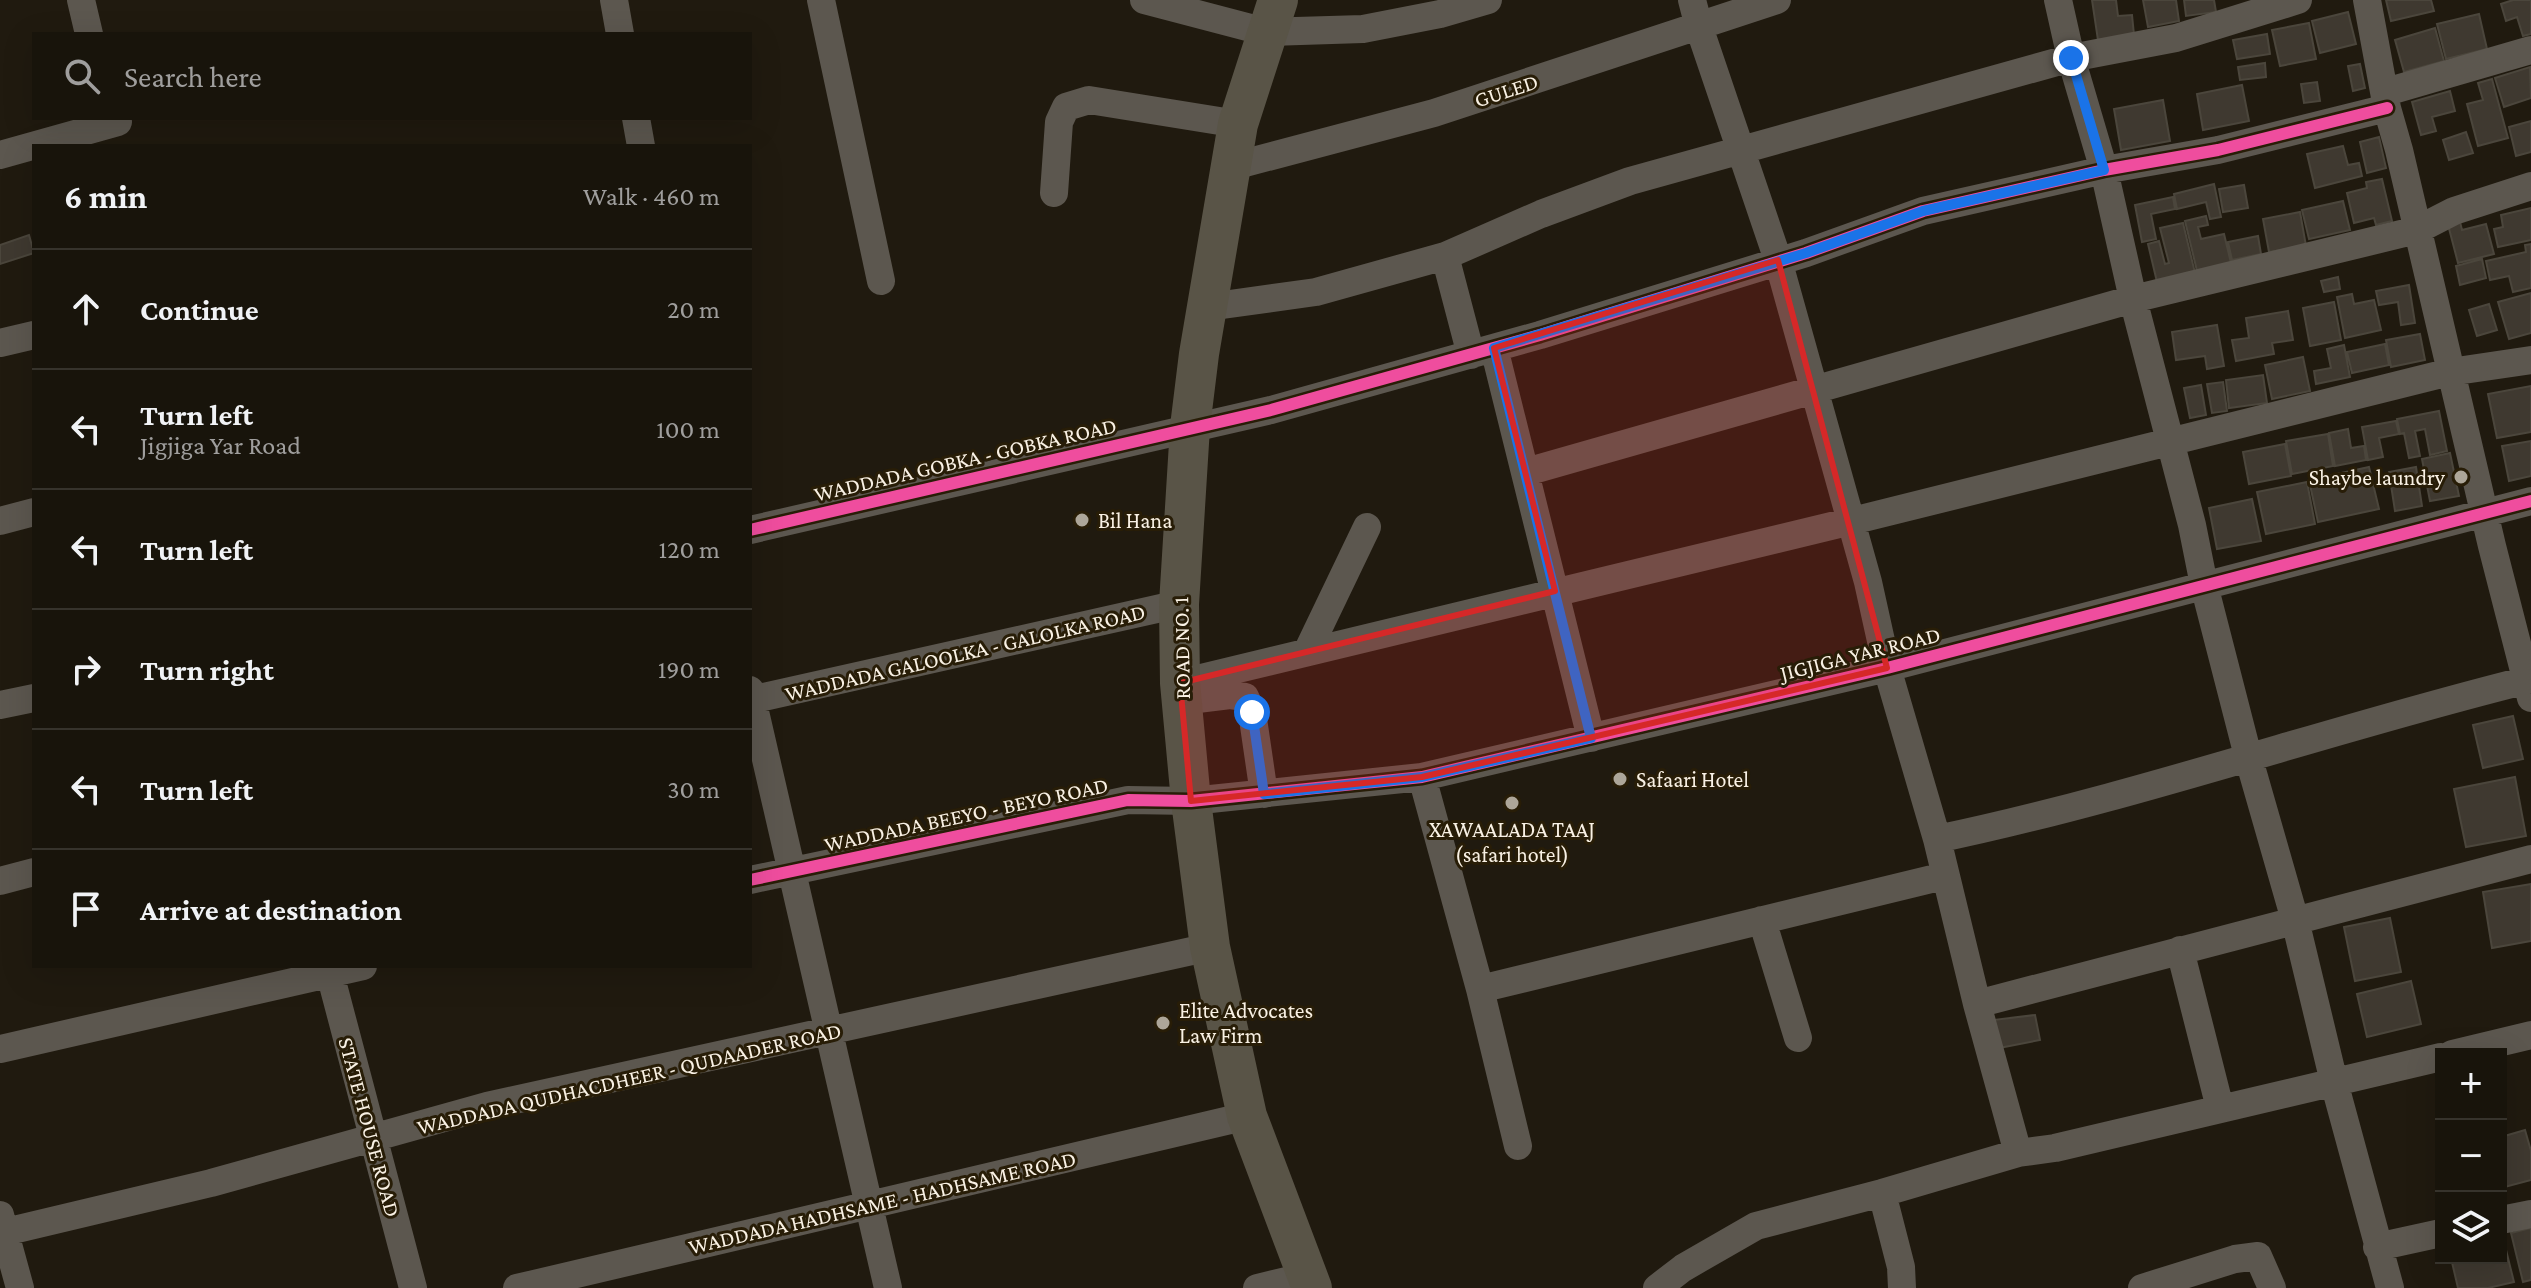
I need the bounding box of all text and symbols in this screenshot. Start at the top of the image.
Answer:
search box [32,32,752,120]
route end [2053,40,2089,76]
icon: search [60,54,104,98]
text: Search here [124,60,262,93]
street label: GULED [1471,68,1541,113]
text: 6 min [64,178,147,215]
text: Walk · 460 m [583,182,720,211]
icon: ahead [64,287,108,331]
text: Continue [140,293,259,326]
text: 20 m [667,295,720,324]
text: Turn left [140,398,253,431]
icon: left [64,407,108,451]
street label: WADDADA GOBKA - GOBKA ROAD [811,412,1119,506]
text: 100 m [656,415,720,444]
text: Jigjiga Yar Road [140,431,301,460]
place label: Shaybe laundry [2309,465,2446,490]
marker: Shaybe laundry [2452,468,2470,486]
place label: Bil Hana [1098,508,1172,533]
marker: Bil Hana [1073,511,1091,529]
icon: left [64,527,108,571]
text: Turn left [140,533,253,566]
text: 120 m [659,535,720,564]
street label: ROAD NO. 1 [1168,596,1195,700]
street label: WADDADA GALOOLKA - GALOLKA ROAD [782,599,1148,706]
street label: JIGJIGA YAR ROAD [1775,621,1943,686]
icon: right [64,647,108,691]
text: Turn right [140,653,274,686]
text: 190 m [658,655,720,684]
route start [1234,694,1270,730]
icon: left [64,767,108,811]
place label: Safaari Hotel [1636,767,1749,792]
marker: Safaari Hotel [1611,770,1629,788]
street label: WADDADA BEEYO - BEYO ROAD [822,772,1110,857]
text: Turn left [140,773,253,806]
text: 30 m [667,775,720,804]
marker: XAWAALADA TAAJ (safari hotel) [1503,794,1521,812]
place label: XAWAALADA TAAJ (safari hotel) [1429,817,1595,868]
icon: arrive [64,887,108,931]
text: Arrive at destination [140,893,402,926]
place label: Elite Advocates Law Firm [1179,998,1313,1048]
marker: Elite Advocates Law Firm [1154,1014,1172,1032]
street label: WADDADA QUDHACDHEER - QUDAADER ROAD [414,1017,844,1140]
street label: STATE HOUSE ROAD [334,1035,406,1220]
map controls [2435,1048,2507,1264]
button: + [2435,1048,2507,1120]
button: − [2435,1120,2507,1192]
street label: WADDADA HADHSAME - HADHSAME ROAD [686,1146,1078,1259]
button: layers [2435,1192,2507,1264]

